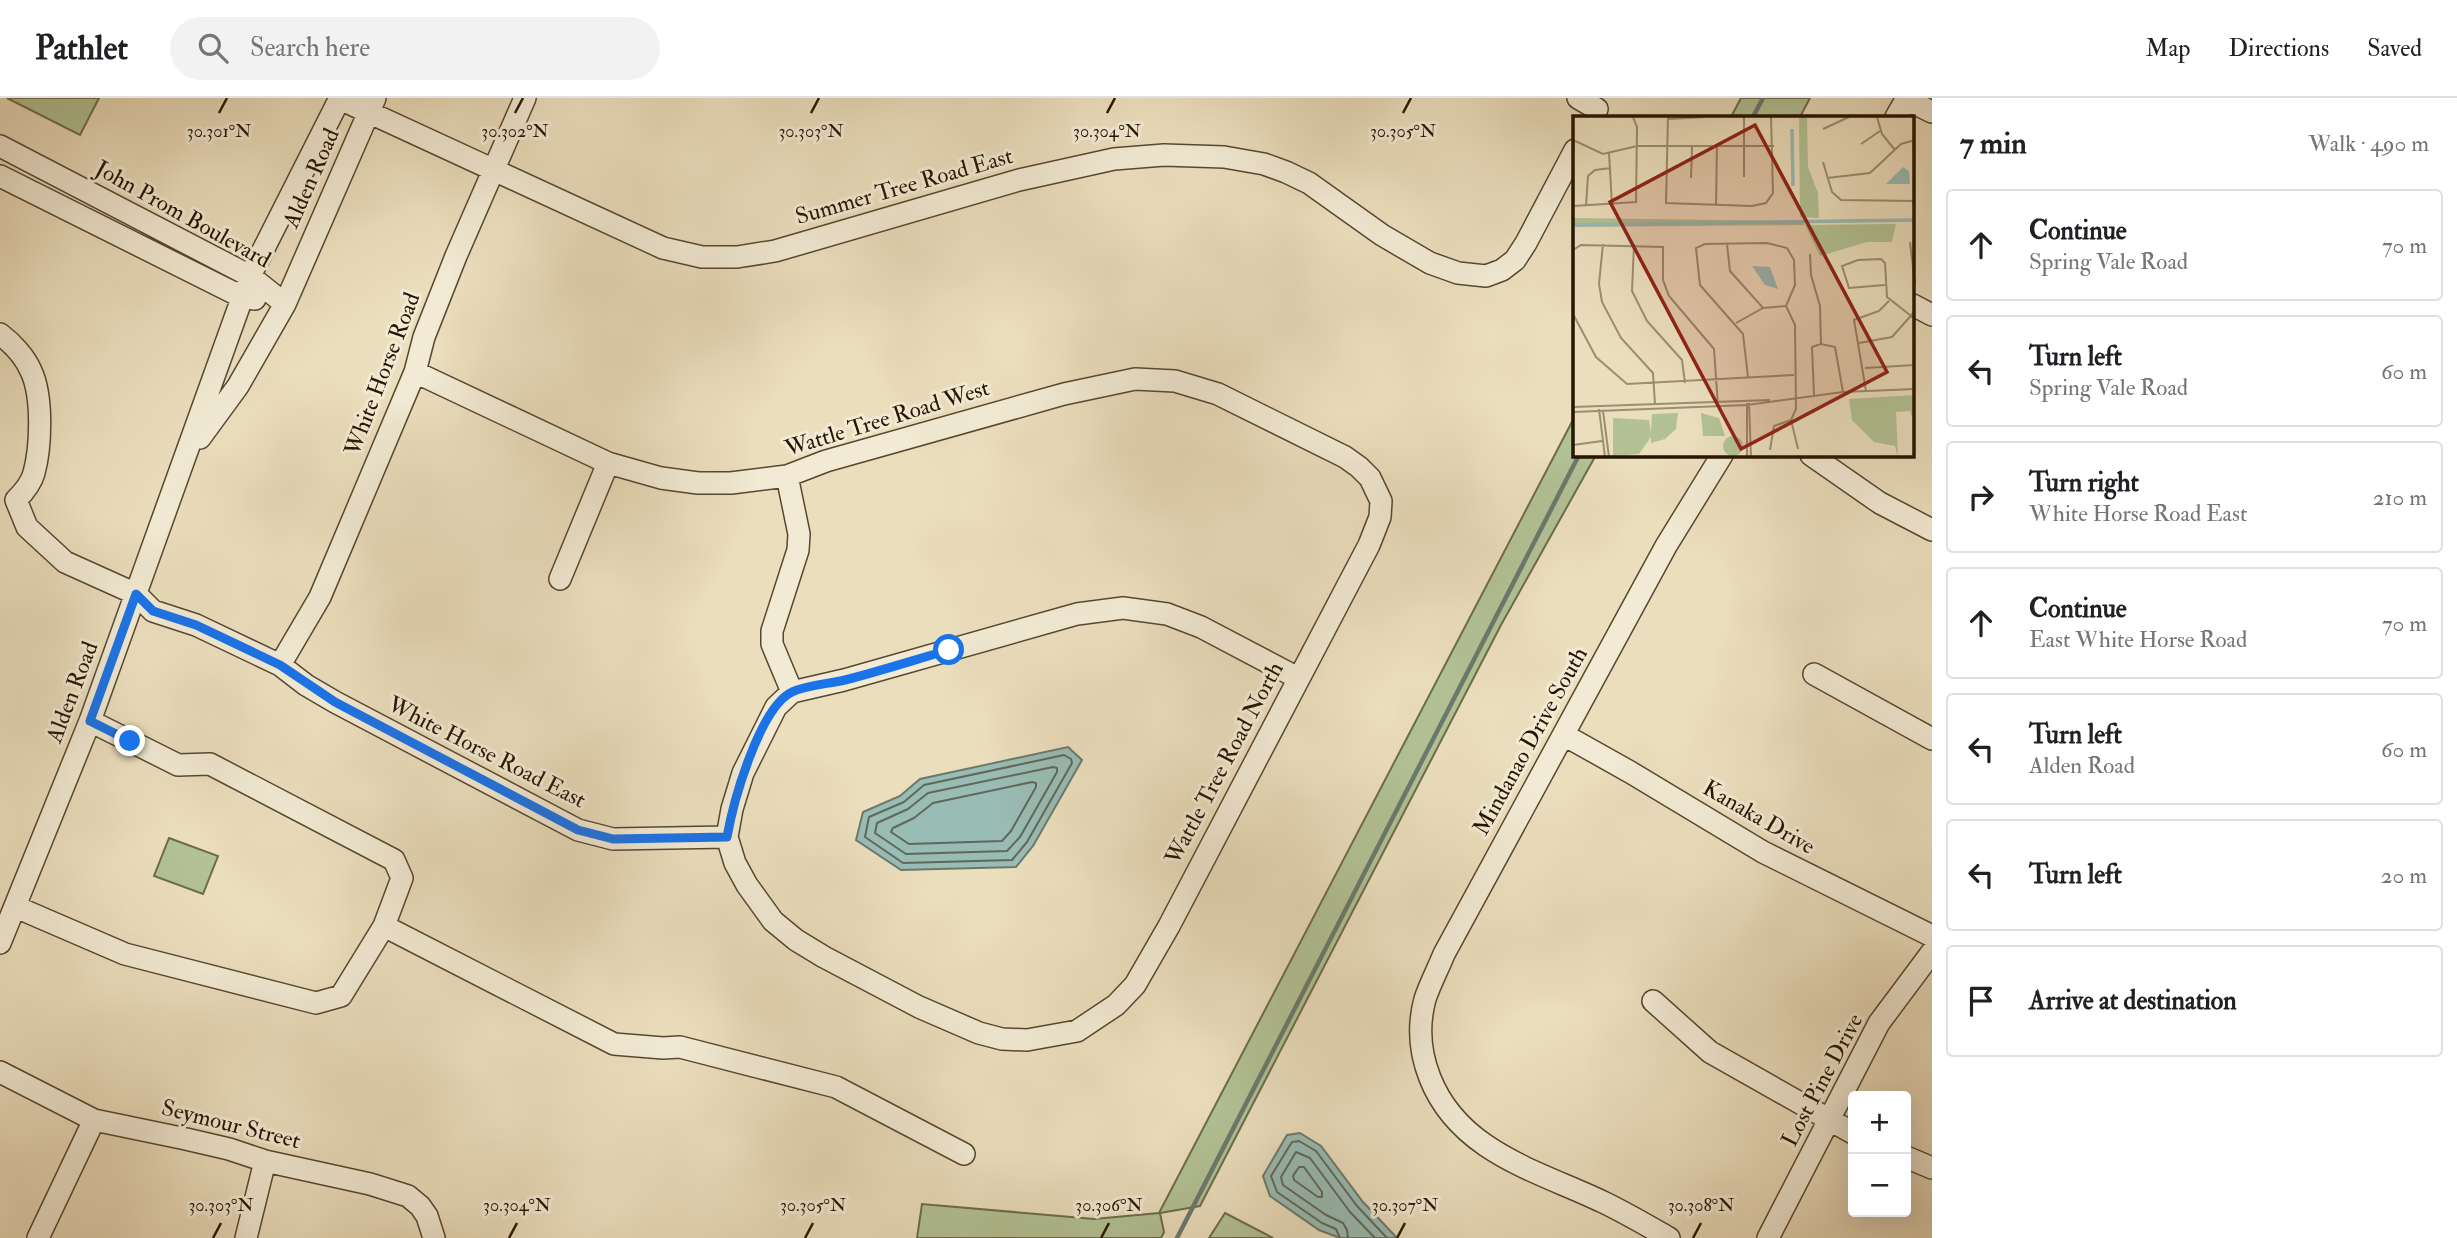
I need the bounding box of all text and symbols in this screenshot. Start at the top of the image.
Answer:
search box [170,17,660,80]
text: Pathlet [35,28,128,69]
icon: search [194,29,232,67]
text: Search here [250,32,370,64]
text: Map [2145,33,2190,64]
text: Directions [2228,33,2329,64]
text: Saved [2367,33,2422,64]
inset map [1573,116,1914,457]
text: 30.301°N [187,120,251,143]
text: 30.302°N [481,120,549,143]
text: 30.303°N [778,120,844,143]
text: 30.304°N [1073,120,1141,143]
text: 30.305°N [1370,120,1436,143]
street label: Alden Road [276,124,346,233]
text: 7 min [1960,125,2027,162]
text: Walk · 490 m [2308,129,2429,158]
street label: Summer Tree Road East [792,141,1016,231]
street label: John Prom Boulevard [89,153,276,274]
text: Continue [2029,215,2127,247]
icon: ahead [1962,226,2000,264]
text: 70 m [2382,231,2427,260]
text: Spring Vale Road [2029,247,2188,276]
street label: White Horse Road [337,288,426,461]
text: Turn left [2029,341,2122,373]
icon: left [1962,352,2000,390]
text: 60 m [2381,357,2427,386]
street label: Wattle Tree Road West [780,373,993,463]
text: Spring Vale Road [2029,373,2188,402]
text: Turn right [2029,467,2139,499]
icon: right [1962,478,2000,516]
text: 210 m [2373,483,2427,512]
text: White Horse Road East [2029,499,2247,528]
text: Continue [2029,593,2127,625]
icon: ahead [1962,604,2000,642]
text: 70 m [2382,609,2427,638]
text: East White Horse Road [2029,625,2247,654]
route start [933,634,964,665]
street label: Alden Road [39,637,105,748]
street label: Mindanao Drive South [1466,642,1594,840]
street label: Wattle Tree Road North [1158,657,1290,870]
street label: White Horse Road East [382,689,591,814]
text: Turn left [2029,719,2122,751]
route end [114,725,145,756]
icon: left [1962,730,2000,768]
text: 60 m [2381,735,2427,764]
text: Alden Road [2029,751,2135,780]
street label: Kanaka Drive [1698,773,1821,861]
icon: left [1962,856,2000,894]
text: Turn left [2029,859,2122,891]
text: 20 m [2381,861,2427,890]
icon: arrive [1962,982,2000,1020]
text: Arrive at destination [2029,985,2237,1017]
street label: Lost Pine Drive [1775,1008,1869,1151]
map controls [1848,1091,1911,1217]
button: + [1848,1091,1911,1154]
street label: Seymour Street [159,1093,303,1155]
button: − [1848,1154,1911,1217]
text: 30.303°N [188,1194,254,1217]
text: 30.304°N [483,1194,551,1217]
text: 30.305°N [780,1194,846,1217]
text: 30.306°N [1075,1194,1143,1217]
text: 30.307°N [1372,1194,1438,1217]
text: 30.308°N [1668,1194,1734,1217]

